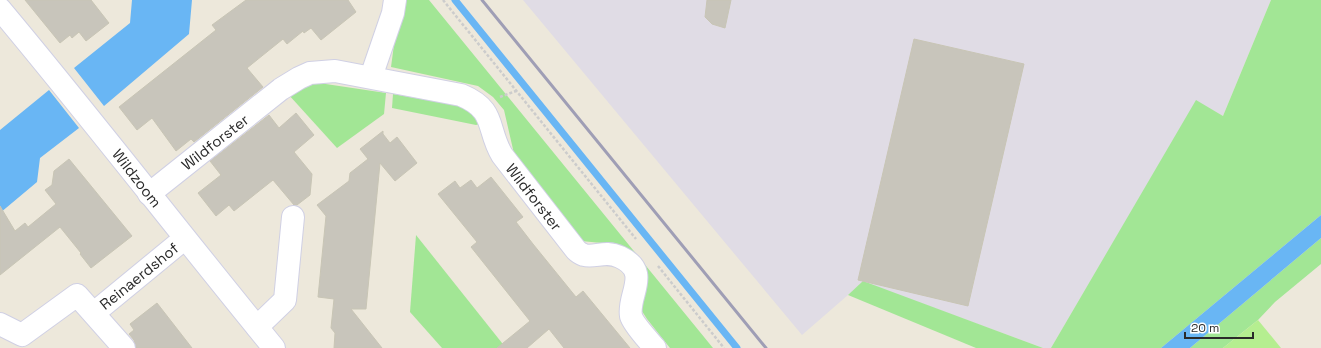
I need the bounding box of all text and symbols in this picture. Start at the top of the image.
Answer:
street label: Wildforster [178,110,253,174]
street label: Wildzoom [108,145,166,211]
street label: Wildforster [502,160,566,235]
street label: Reinaerdshof [96,238,183,314]
scale bar [1185,314,1253,340]
text: 20 m [1191,320,1219,336]

